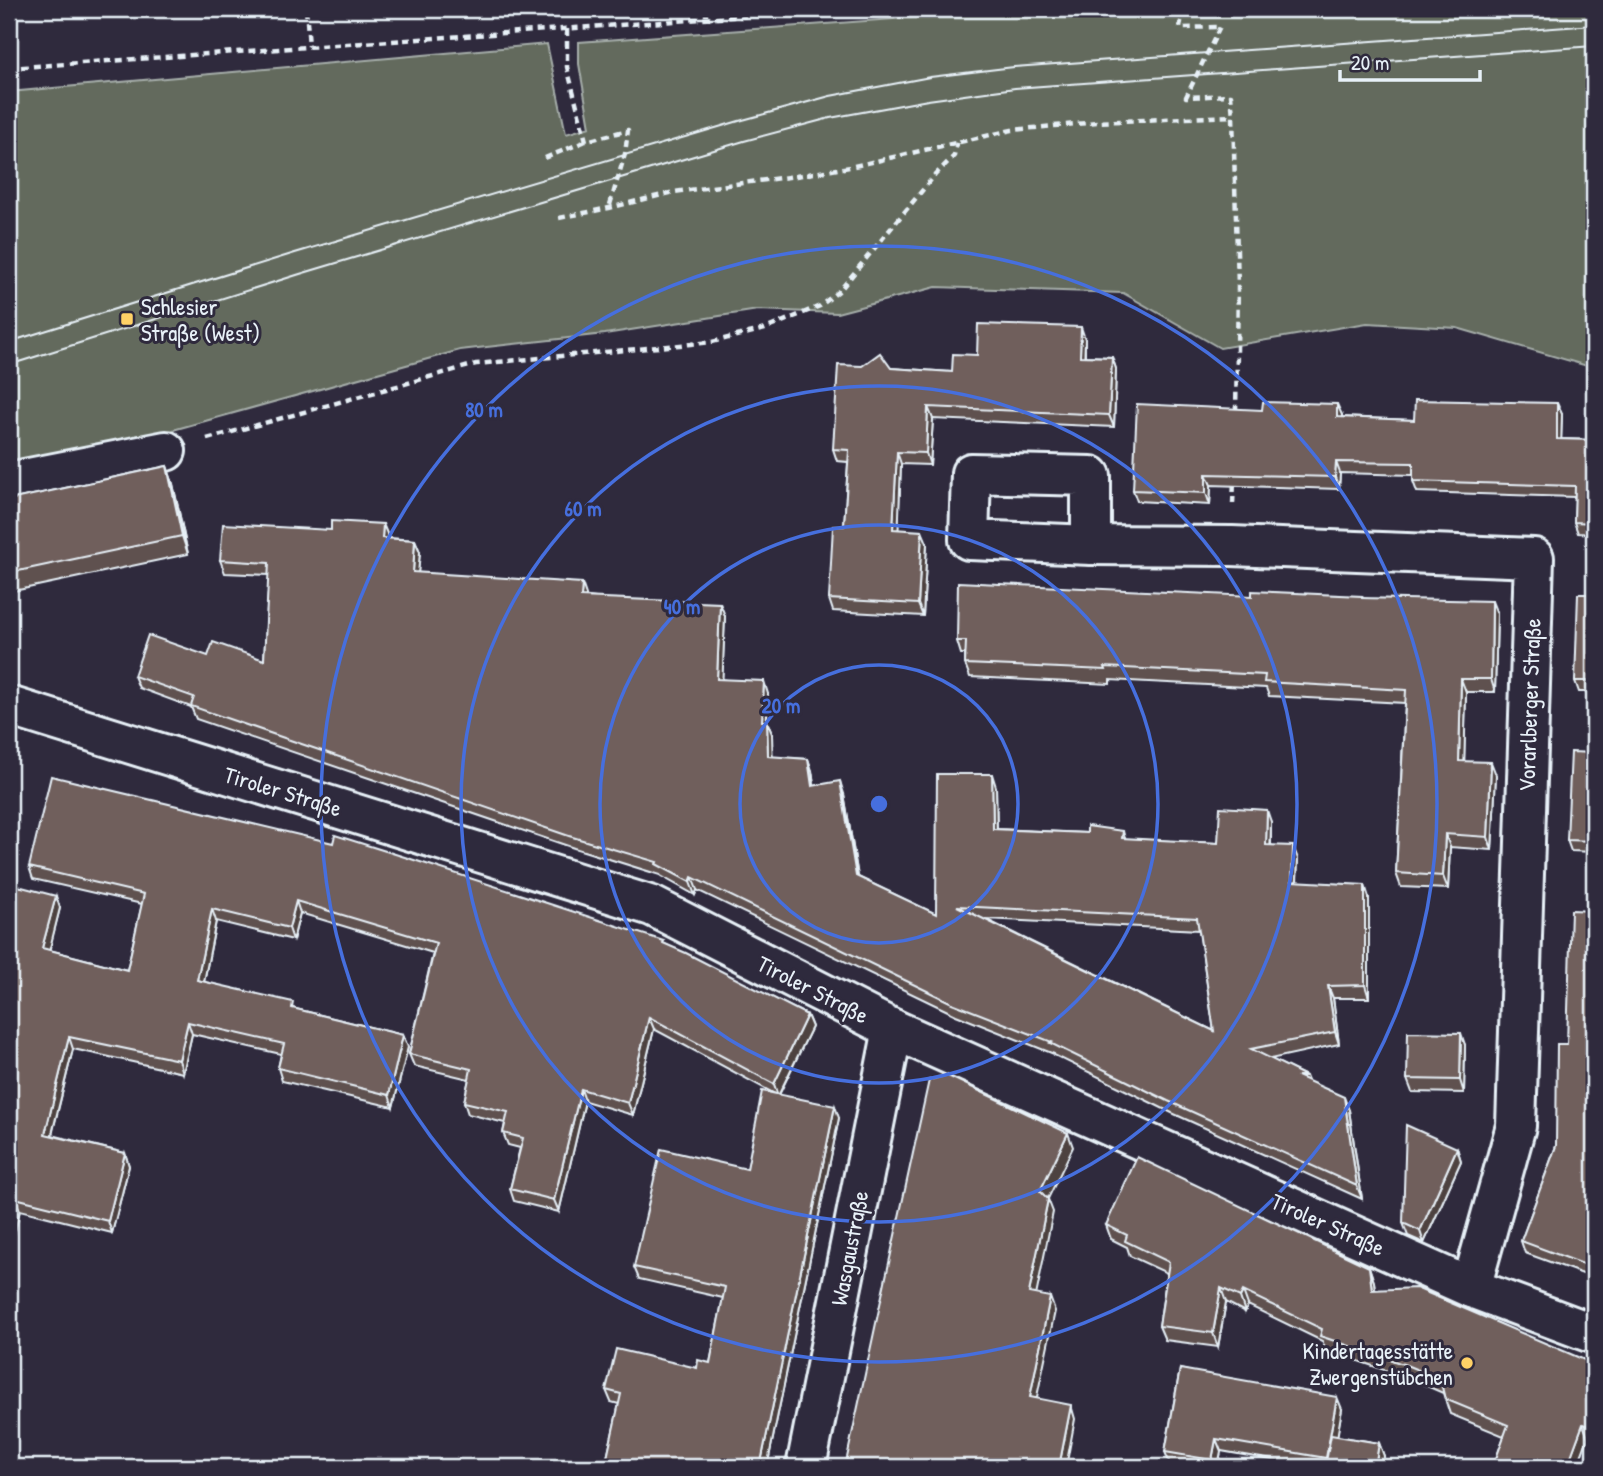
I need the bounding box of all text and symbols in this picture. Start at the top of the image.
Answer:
scale bar [1340,38,1480,82]
text: 20 m [1351,48,1389,77]
place label: Schlesier Straße (West) [141,291,260,348]
marker: Schlesier Straße (West) [119,311,135,327]
text: 80 m [465,395,503,424]
text: 60 m [565,494,601,523]
text: 40 m [664,592,700,621]
street label: Vorarlberger Straße [1510,618,1548,792]
text: 20 m [762,691,800,720]
street label: Tiroler Straße [221,758,345,824]
centre of rings [867,792,891,816]
street label: Tiroler Straße [752,948,874,1030]
street label: Tiroler Straße [1266,1185,1390,1263]
street label: Wasgaustraße [823,1188,875,1308]
place label: Kindertagesstätte Zwergenstübchen [1303,1335,1453,1392]
marker: Kindertagesstätte Zwergenstübchen [1459,1355,1475,1371]

